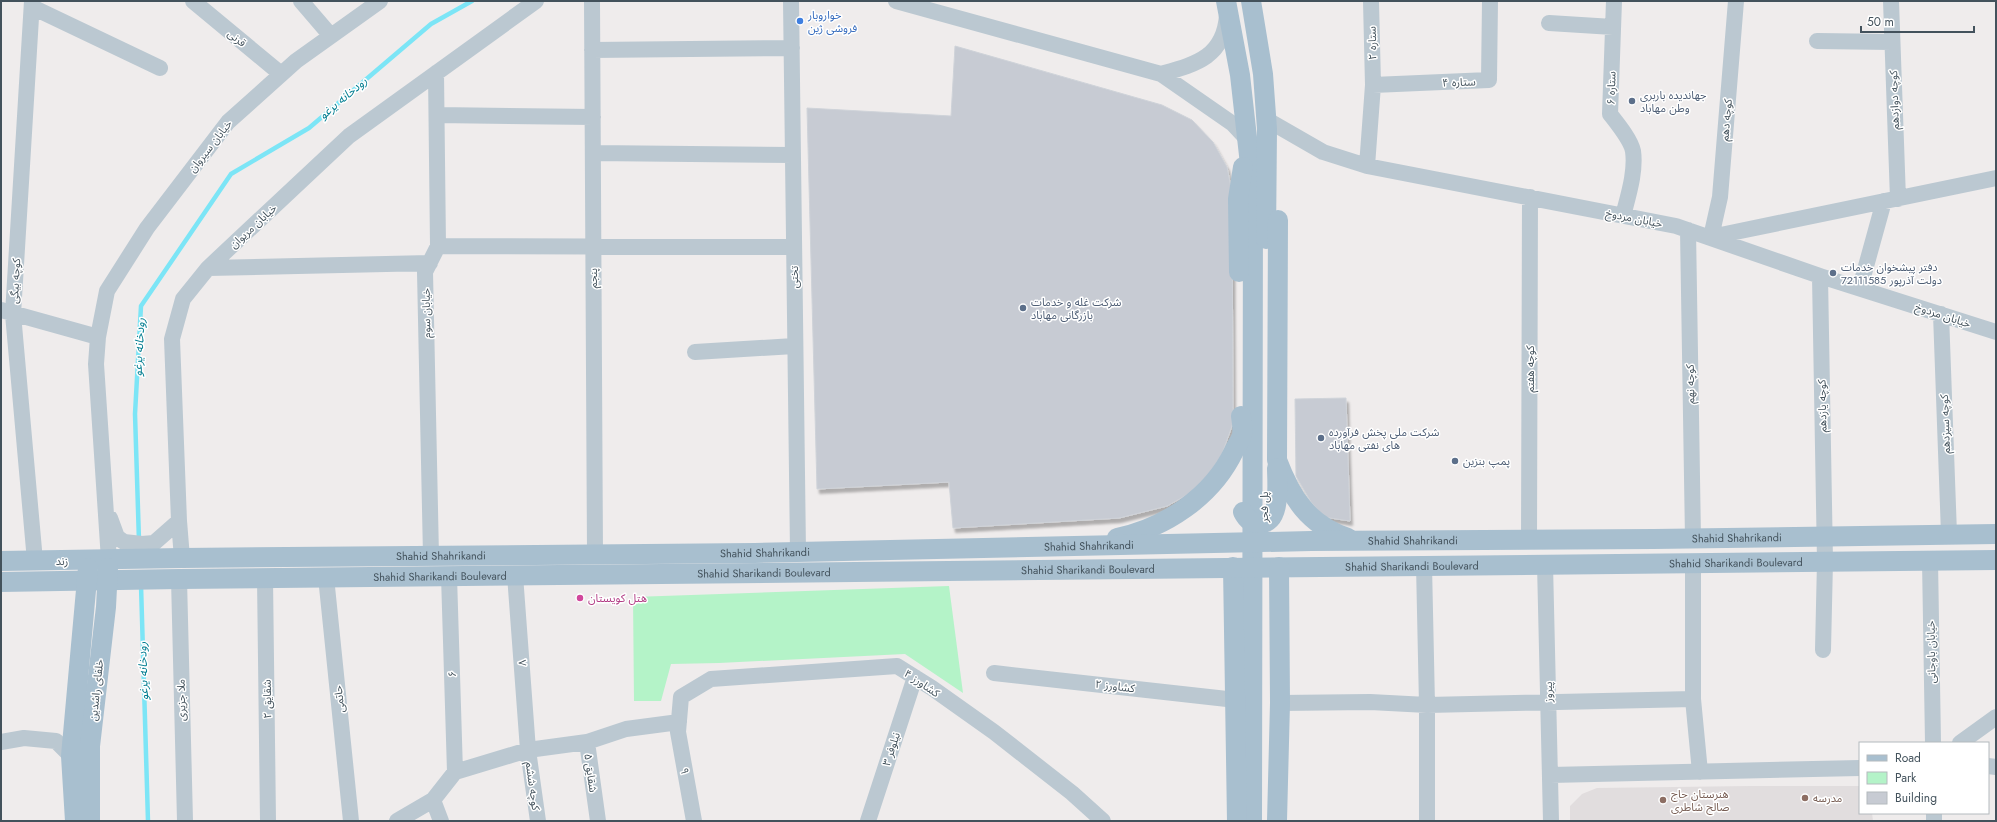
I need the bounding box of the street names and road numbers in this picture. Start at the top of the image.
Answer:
street label: قرنی [224,25,250,51]
street label: ستاره ۲ [1364,26,1380,60]
street label: کوچه دوازدهم [1885,70,1904,130]
street label: ستاره ۶ [1602,71,1620,105]
street label: ستاره ۴ [1442,73,1476,91]
street label: کوچه دهم [1716,98,1737,142]
street label: خیابان سیروان [184,116,236,176]
street label: خیابان مریوان [226,200,280,252]
street label: خیابان مردوخ [1604,205,1664,231]
street label: کوچه بیگی [6,257,24,304]
street label: تختی [786,266,802,288]
street label: پنجم [585,268,602,288]
street label: خیابان سوم [418,287,434,338]
street label: خیابان مردوخ [1913,298,1973,332]
street label: کوچه هفتم [1522,345,1539,392]
street label: کوچه نهم [1682,364,1699,404]
street label: کوچه یازدهم [1814,379,1831,433]
street label: کوچه سیزدهم [1936,394,1955,454]
street label: پل فجر [1256,492,1272,523]
street label: Shahid Shahrikandi [1692,529,1782,546]
street label: Shahid Shahrikandi [1368,532,1458,549]
street label: Shahid Shahrikandi [1044,537,1134,555]
street label: Shahid Shahrikandi [720,544,810,561]
street label: Shahid Shahrikandi [396,547,486,564]
street label: زند [56,553,68,569]
street label: Shahid Sharikandi Boulevard [1669,554,1803,571]
street label: Shahid Sharikandi Boulevard [1345,557,1479,575]
street label: Shahid Sharikandi Boulevard [1021,561,1155,578]
street label: Shahid Sharikandi Boulevard [697,564,831,582]
street label: Shahid Sharikandi Boulevard [373,568,507,585]
street label: خیابان باوجانی [1922,620,1940,683]
street label: خلفای راشدین [85,658,107,722]
street label: ۸ [514,659,530,667]
street label: کشاورز ۴ [901,665,943,701]
street label: ۶ [444,671,460,677]
street label: کشاورز ۲ [1094,676,1136,696]
street label: ملا جزیری [173,679,189,721]
street label: شقایق ۲ [259,679,275,719]
street label: پیروز [1540,682,1556,703]
street label: حاتمی [330,684,348,713]
street label: نیلوفر ۳ [878,730,904,768]
street label: شقایق ۵ [580,753,602,794]
street label: کوچه ششم [521,761,544,812]
street label: ۹ [677,767,693,775]

